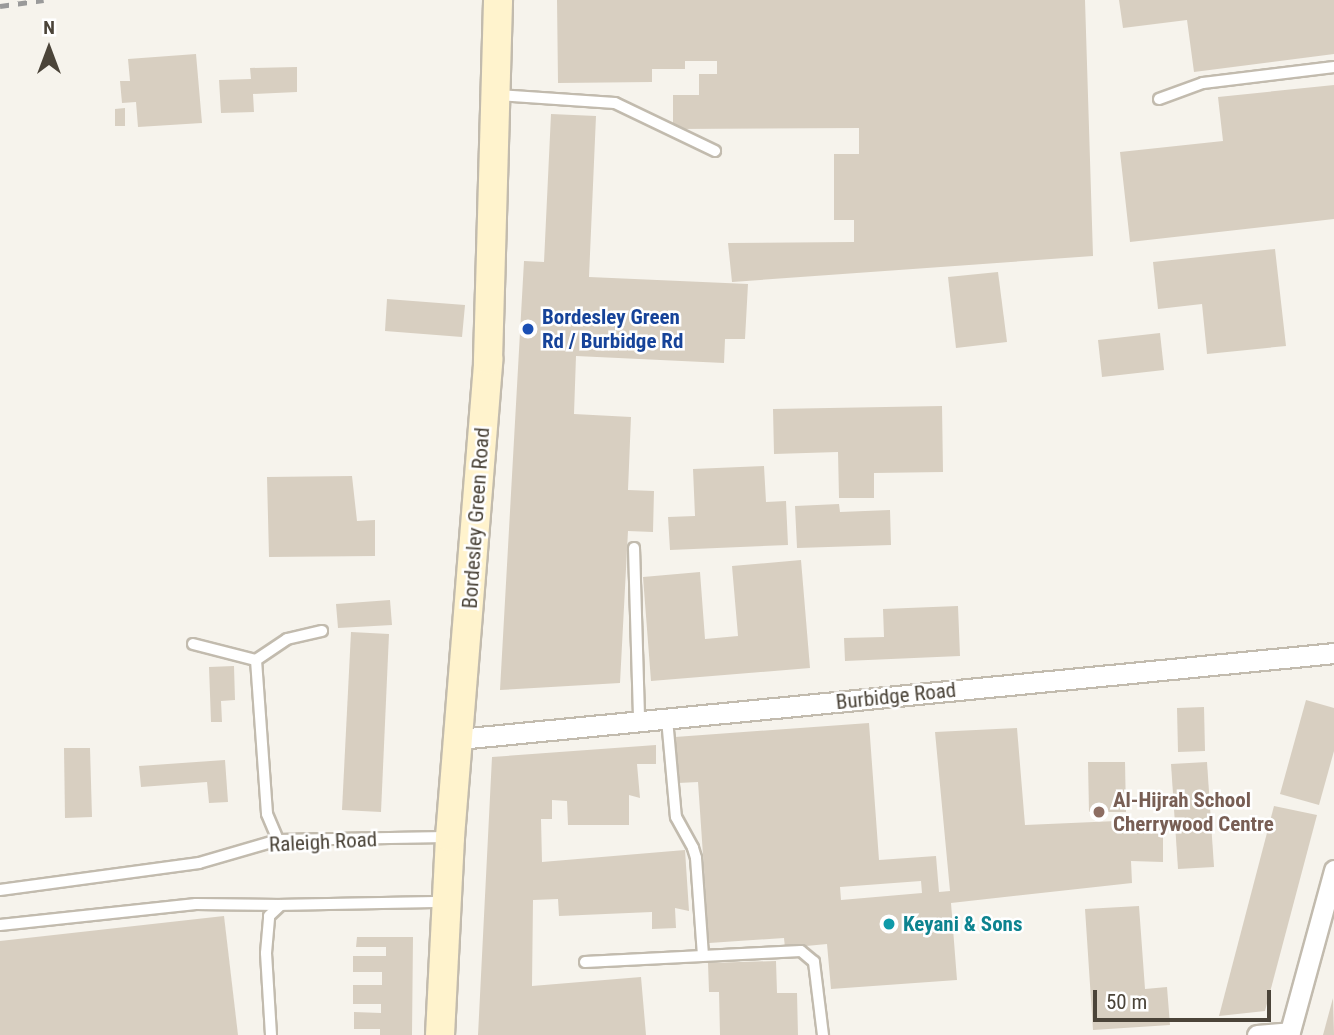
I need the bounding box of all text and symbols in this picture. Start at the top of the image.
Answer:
north arrow [14,14,84,84]
text: N [43,16,55,39]
place label: Bordesley Green Rd / Burbidge Rd [542,304,683,354]
marker: Bordesley Green Rd / Burbidge Rd [520,321,536,337]
street label: Bordesley Green Road [457,427,495,609]
street label: Burbidge Road [835,677,957,715]
place label: Al-Hijrah School Cherrywood Centre [1113,787,1274,837]
marker: Al-Hijrah School Cherrywood Centre [1091,804,1107,820]
street label: Raleigh Road [268,827,378,857]
place label: Keyani & Sons [903,911,1022,937]
marker: Keyani & Sons [881,916,897,932]
scale bar [1096,976,1274,1020]
text: 50 m [1106,990,1147,1014]

